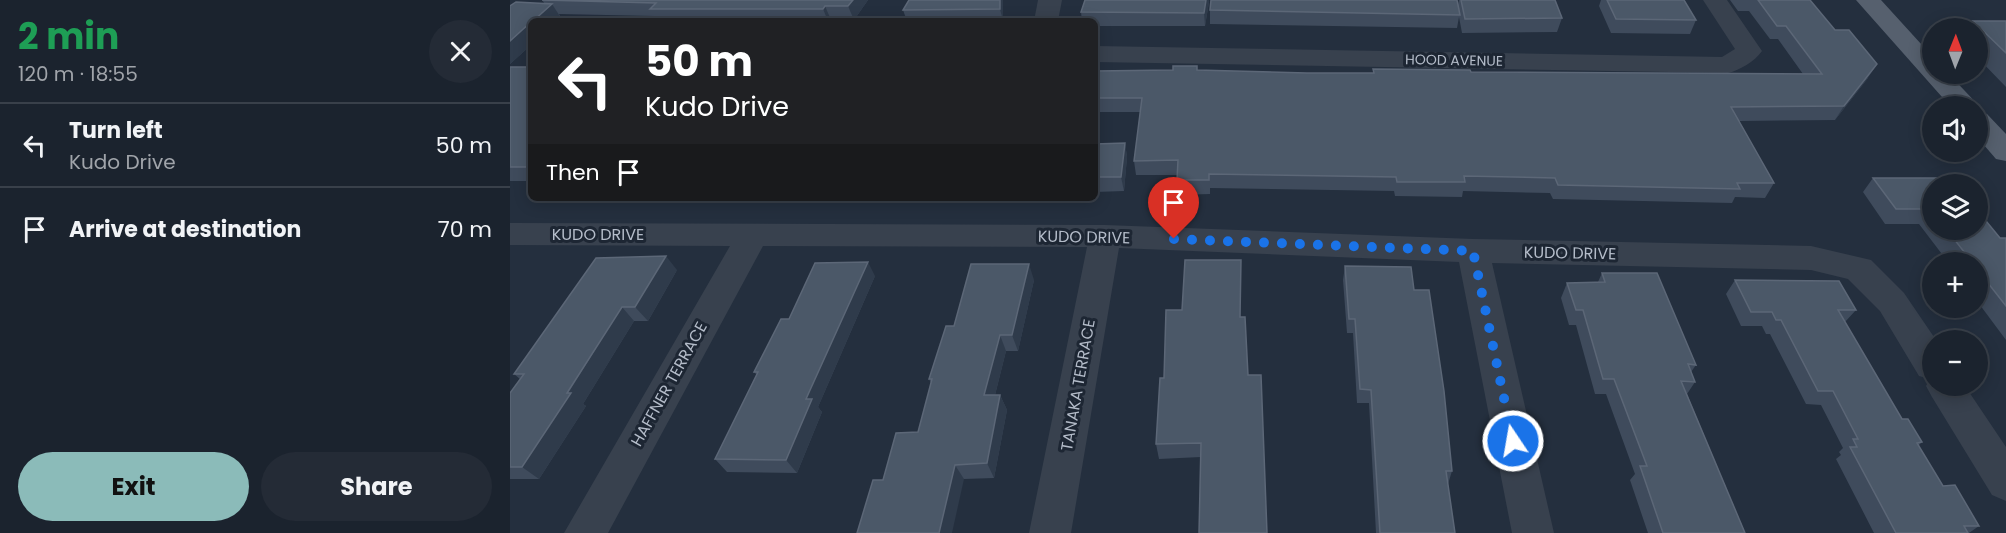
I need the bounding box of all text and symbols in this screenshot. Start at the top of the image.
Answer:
text: 2 min [18,11,119,62]
north arrow [1922,18,1988,84]
map controls [1922,18,1988,396]
button: close [429,20,492,83]
text: 50 m [645,32,753,91]
icon: left [546,42,624,120]
street label: HOOD AVENUE [1405,49,1503,71]
text: 120 m · 18:55 [18,60,138,88]
text: Kudo Drive [645,88,789,125]
button: sound [1922,96,1988,162]
text: Turn left [69,115,163,146]
icon: left [18,129,51,162]
text: 50 m [436,130,492,161]
text: Kudo Drive [69,148,176,176]
icon: arrive [612,156,645,189]
text: Then [546,157,600,188]
button: layers [1922,174,1988,240]
pin [1148,177,1199,239]
icon: arrive [1157,186,1190,219]
icon: arrive [18,213,51,246]
text: Arrive at destination [69,214,301,245]
text: 70 m [438,214,492,245]
street label: KUDO DRIVE [552,223,644,246]
street label: KUDO DRIVE [1038,225,1130,249]
street label: KUDO DRIVE [1524,241,1616,265]
button: + [1922,252,1988,318]
street label: TANAKA TERRACE [1055,317,1101,453]
street label: HAFFNER TERRACE [625,318,713,450]
button: − [1922,330,1988,396]
position arrow [1481,409,1545,473]
button: Exit [18,452,249,521]
button: Share [261,452,492,521]

